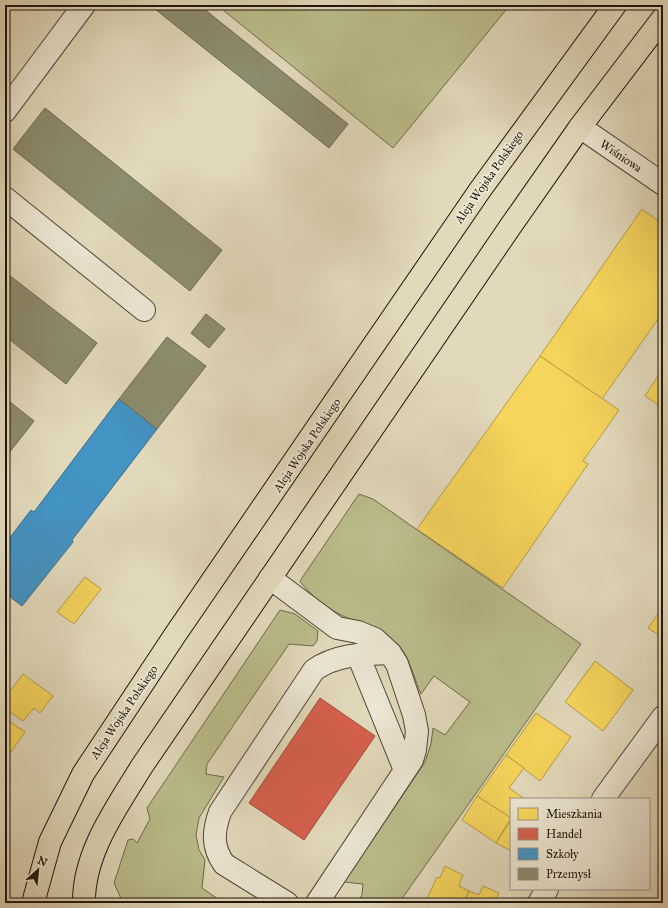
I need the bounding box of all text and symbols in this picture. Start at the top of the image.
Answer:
street label: Aleja Wojska Polskiego [451,128,527,228]
street label: Wiśniowa [597,137,645,176]
street label: Aleja Wojska Polskiego [270,395,344,496]
street label: Aleja Wojska Polskiego [87,662,161,763]
legend [510,798,650,890]
text: Mieszkania [546,807,603,821]
text: Handel [546,827,583,841]
text: Szkoły [546,847,579,861]
north arrow [18,850,58,890]
text: N [35,854,50,870]
text: Przemysł [546,867,592,881]

